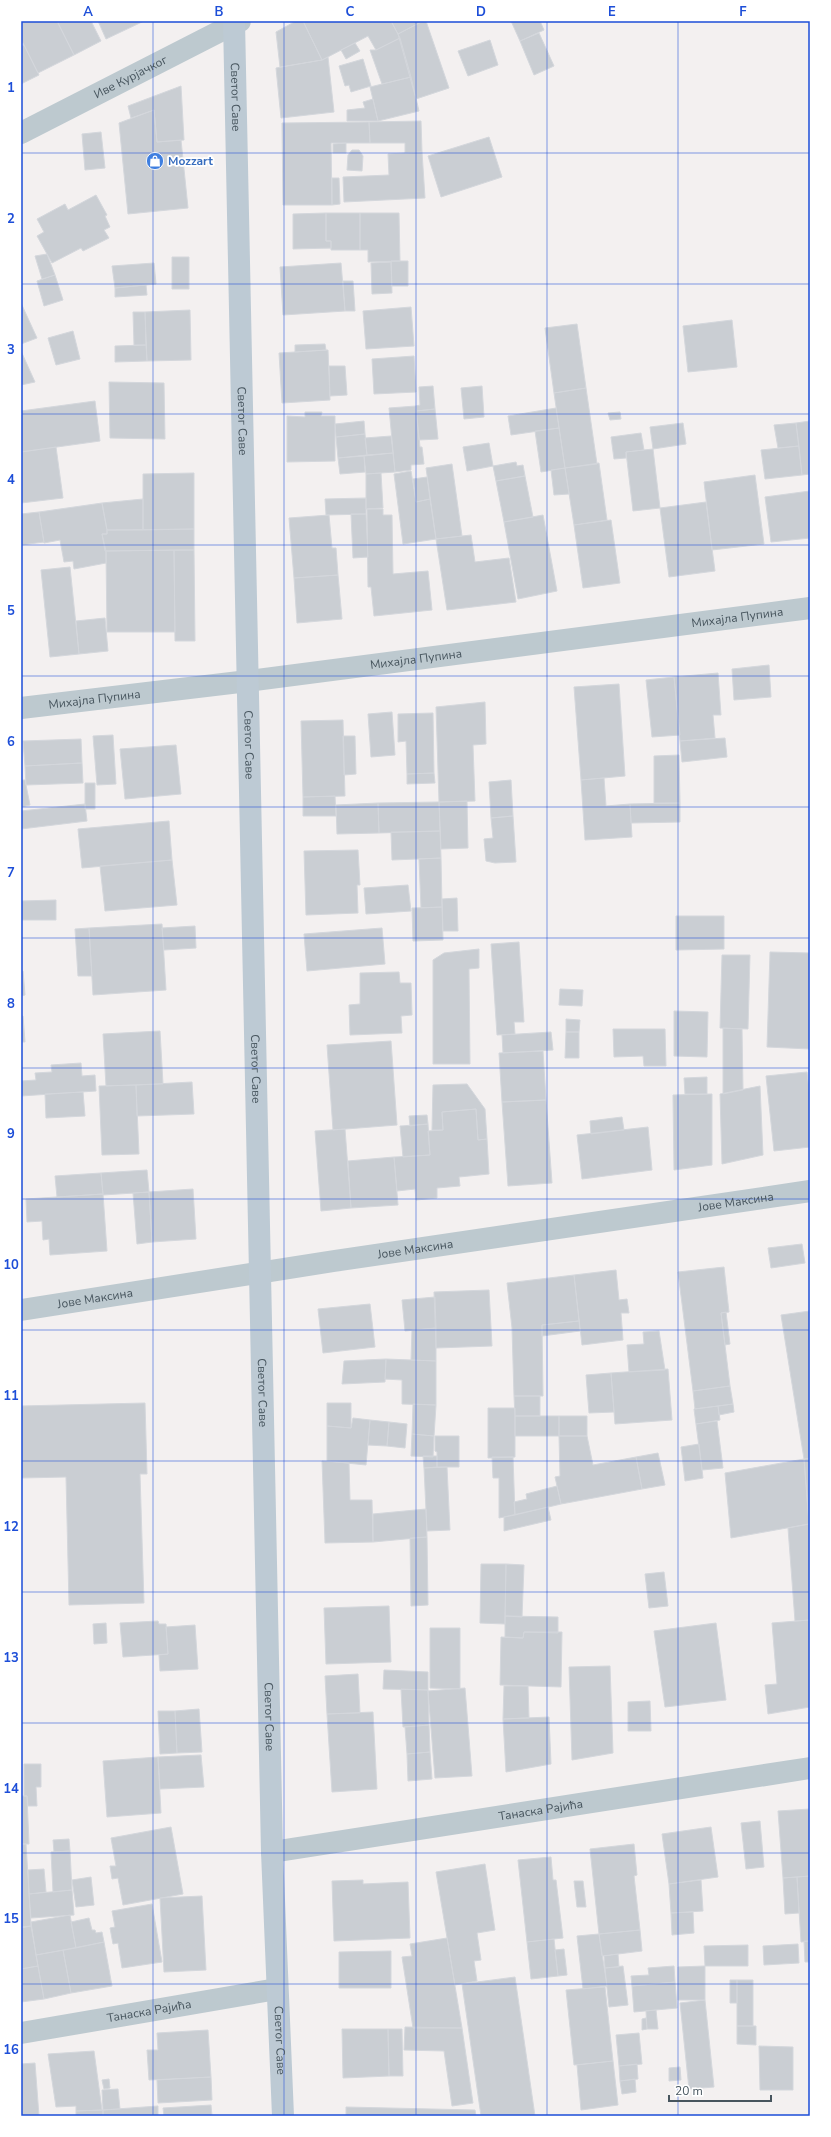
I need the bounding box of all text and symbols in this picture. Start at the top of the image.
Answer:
text: A [83,3,93,21]
text: B [215,3,224,21]
text: C [346,3,355,21]
text: D [476,3,486,21]
text: E [608,3,616,21]
text: F [739,3,747,21]
street label: Иве Курјачког [91,51,171,102]
street label: Светог Саве [227,62,244,132]
text: 1 [7,79,15,97]
shop icon: Mozzart [145,151,165,171]
place label: Mozzart [168,153,213,169]
text: 2 [7,210,15,228]
text: 3 [7,341,15,359]
street label: Светог Саве [234,386,251,456]
text: 4 [7,471,15,489]
text: 5 [7,602,15,620]
street label: Михајла Пупина [690,604,784,631]
street label: Михајла Пупина [369,645,463,673]
street label: Михајла Пупина [48,686,141,713]
street label: Светог Саве [240,710,258,780]
text: 6 [7,733,15,751]
text: 7 [7,864,15,882]
text: 8 [7,995,15,1013]
street label: Светог Саве [247,1034,264,1104]
text: 9 [7,1125,15,1143]
street label: Јове Максина [696,1188,775,1216]
street label: Јове Максина [375,1236,454,1263]
text: 10 [3,1256,19,1274]
street label: Јове Максина [55,1285,134,1312]
street label: Светог Саве [254,1358,271,1427]
text: 11 [3,1387,19,1405]
text: 12 [3,1518,19,1536]
text: 13 [3,1649,19,1667]
street label: Светог Саве [260,1682,278,1751]
text: 14 [3,1780,19,1798]
street label: Танаска Рајића [497,1796,584,1825]
text: 15 [3,1910,19,1928]
street label: Танаска Рајића [106,1996,192,2026]
street label: Светог Саве [270,2006,289,2075]
text: 16 [3,2041,19,2059]
scale bar [669,2077,771,2103]
text: 20 m [675,2083,703,2099]

